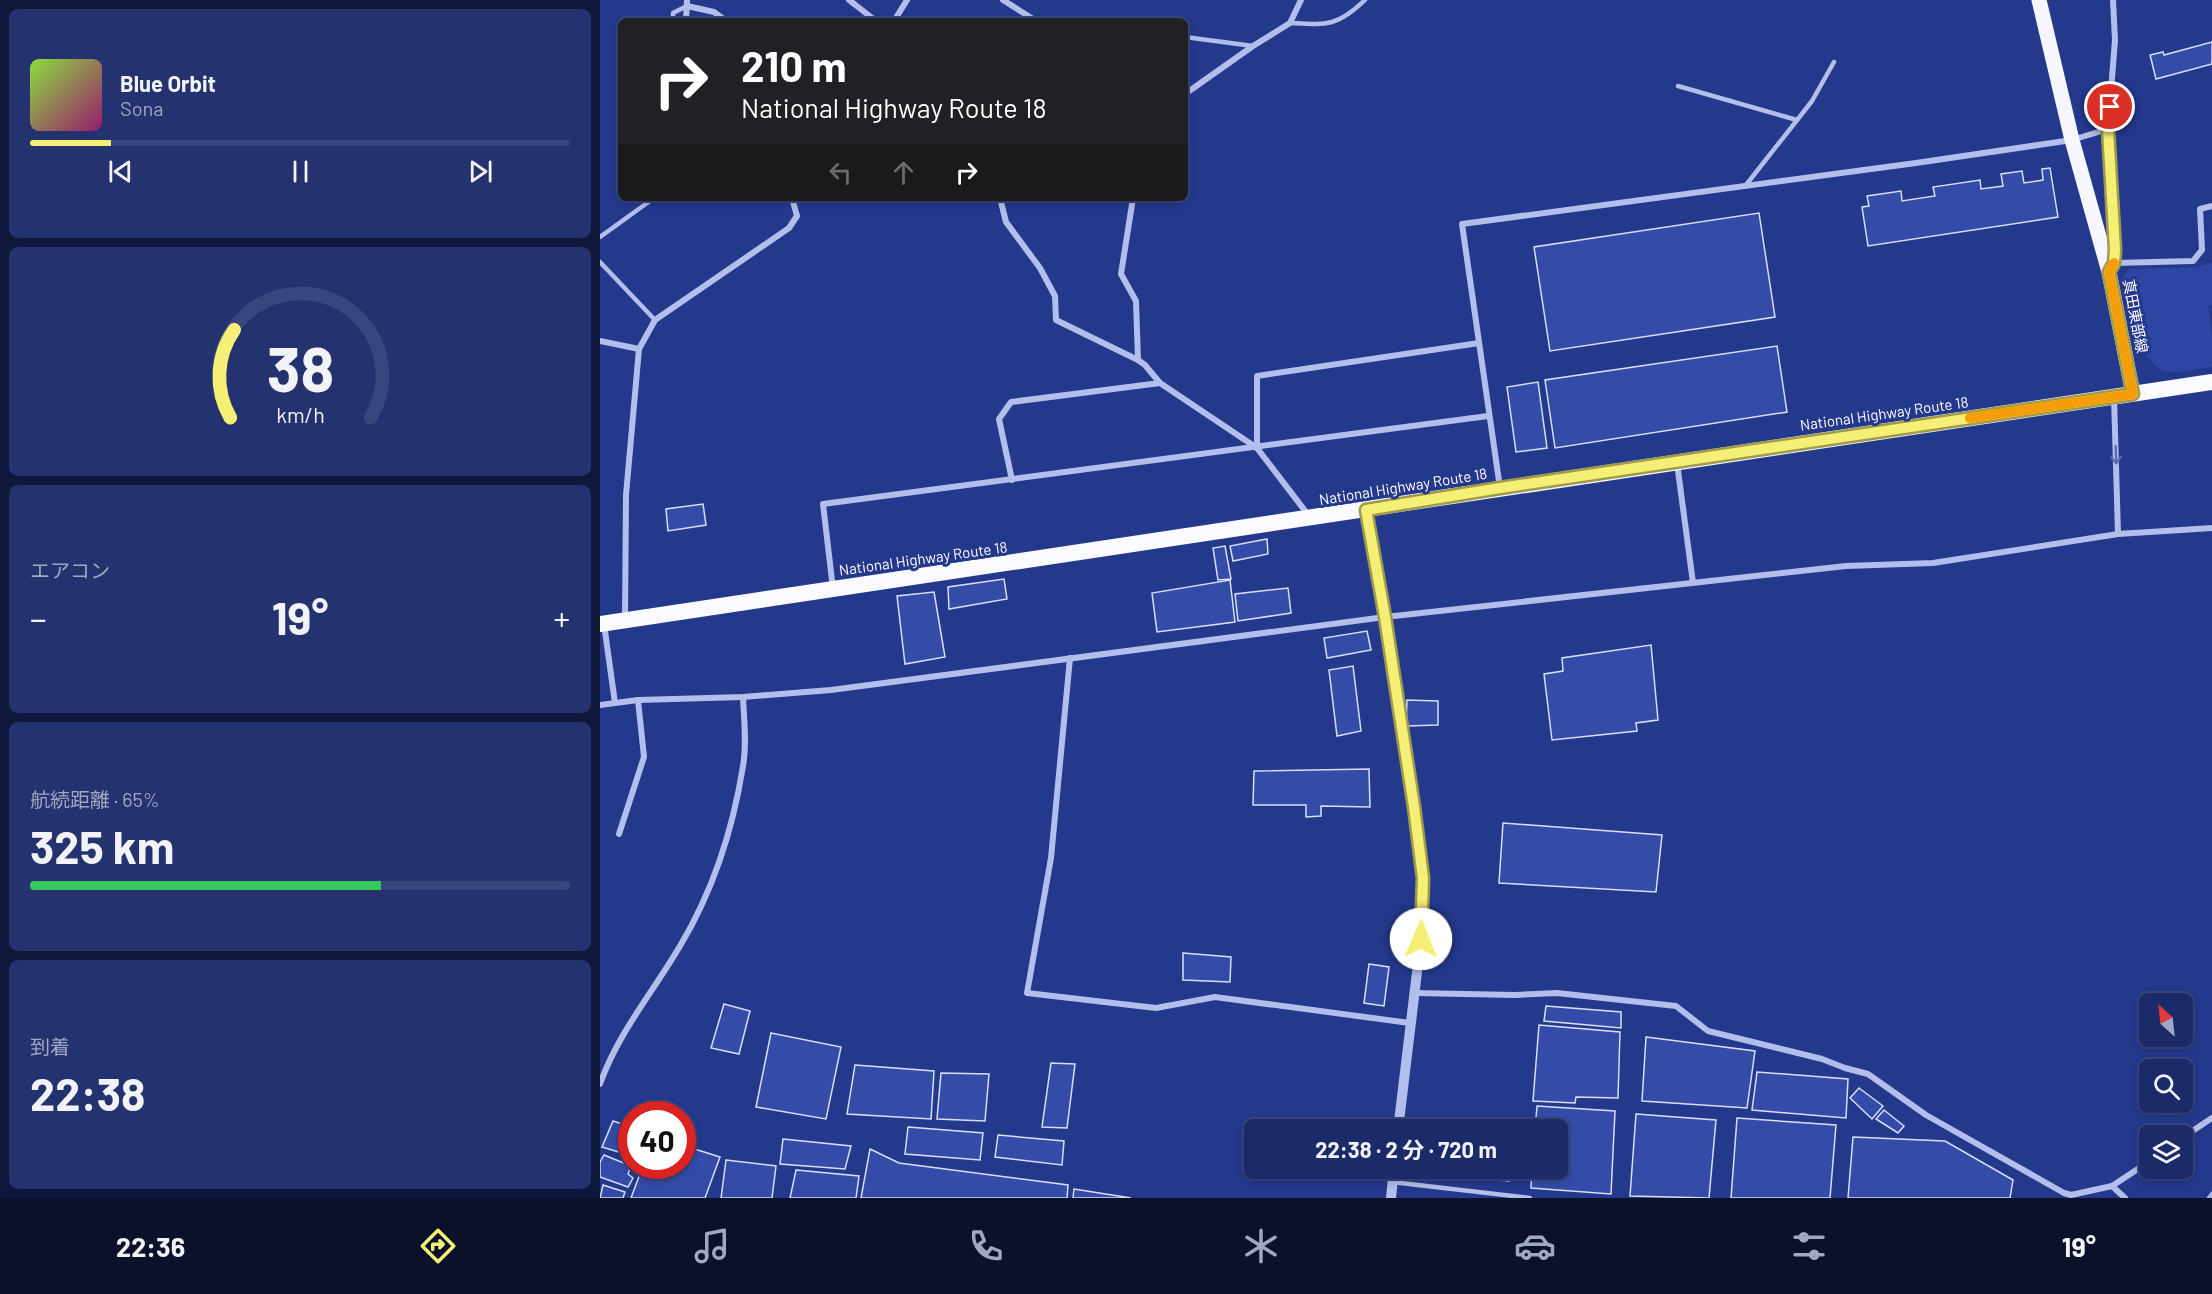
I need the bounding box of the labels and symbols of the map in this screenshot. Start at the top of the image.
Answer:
pin [2084,81,2135,132]
street label: 真田東部線 [2120,277,2152,355]
street label: National Highway Route 18 [1799,392,1969,434]
one-way arrow [2110,445,2122,465]
street label: National Highway Route 18 [1318,464,1488,508]
street label: National Highway Route 18 [838,537,1008,579]
position arrow [1389,907,1453,971]
north arrow [2139,993,2193,1047]
speed limit sign: 40 [618,1101,696,1179]

